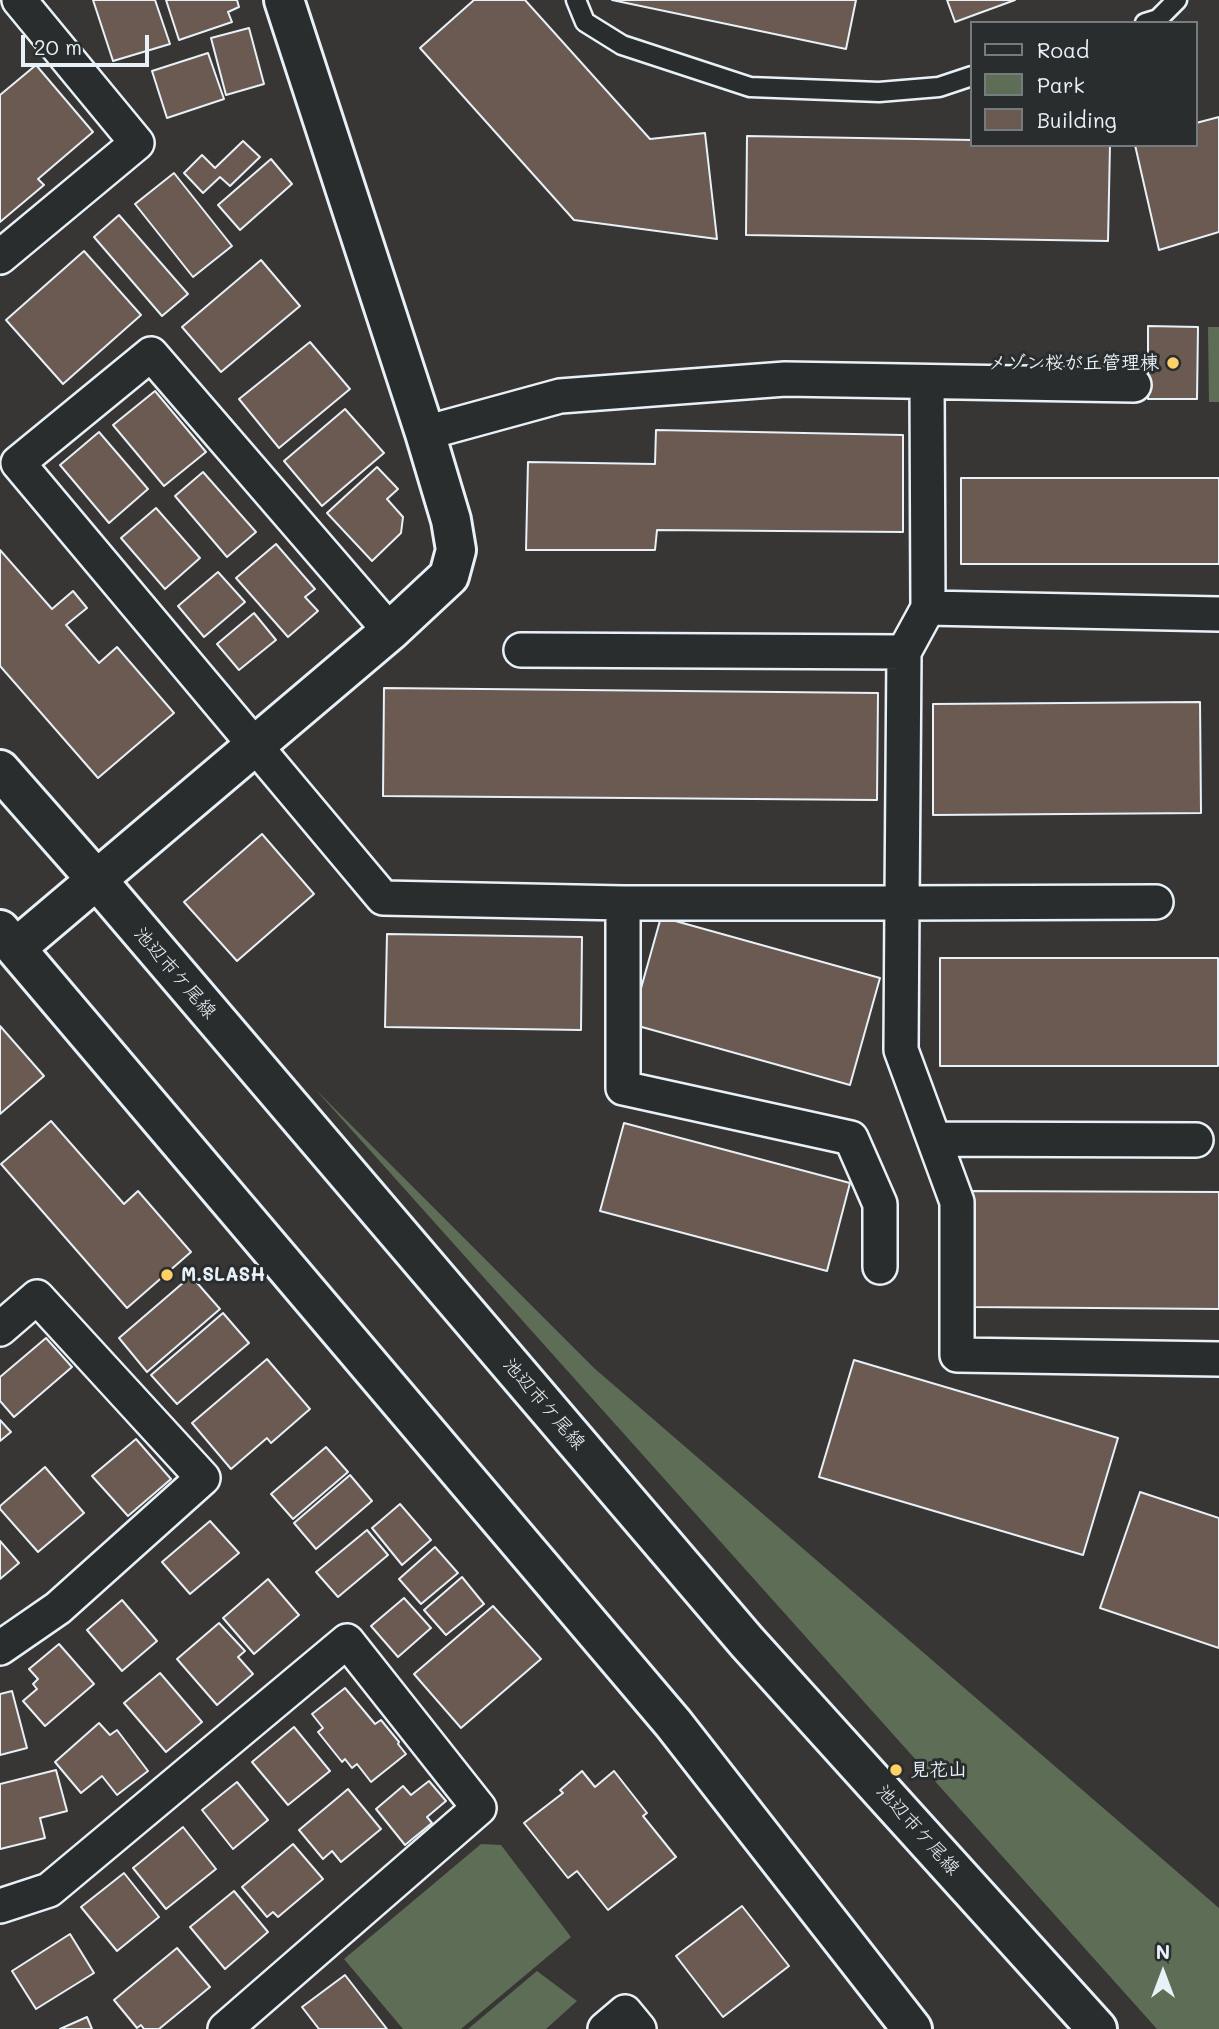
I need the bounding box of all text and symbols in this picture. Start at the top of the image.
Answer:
scale bar [24,21,152,65]
legend [970,21,1198,147]
text: 20 m [34,33,82,60]
text: Road [1037,36,1089,63]
text: Park [1037,71,1085,98]
text: Building [1037,106,1117,133]
place label: メゾン桜が丘管理棟 [988,352,1159,374]
marker: メゾン桜が丘管理棟 [1165,355,1181,371]
street label: 池辺市ケ尾線 [129,923,221,1023]
place label: M.SLASH [181,1264,266,1286]
marker: M.SLASH [159,1267,175,1283]
street label: 池辺市ケ尾線 [498,1354,590,1454]
place label: 見花山 [910,1759,967,1781]
marker: 見花山 [888,1762,904,1778]
street label: 池辺市ケ尾線 [871,1780,965,1880]
north arrow [1128,1938,1198,2008]
text: N [1156,1939,1170,1964]

